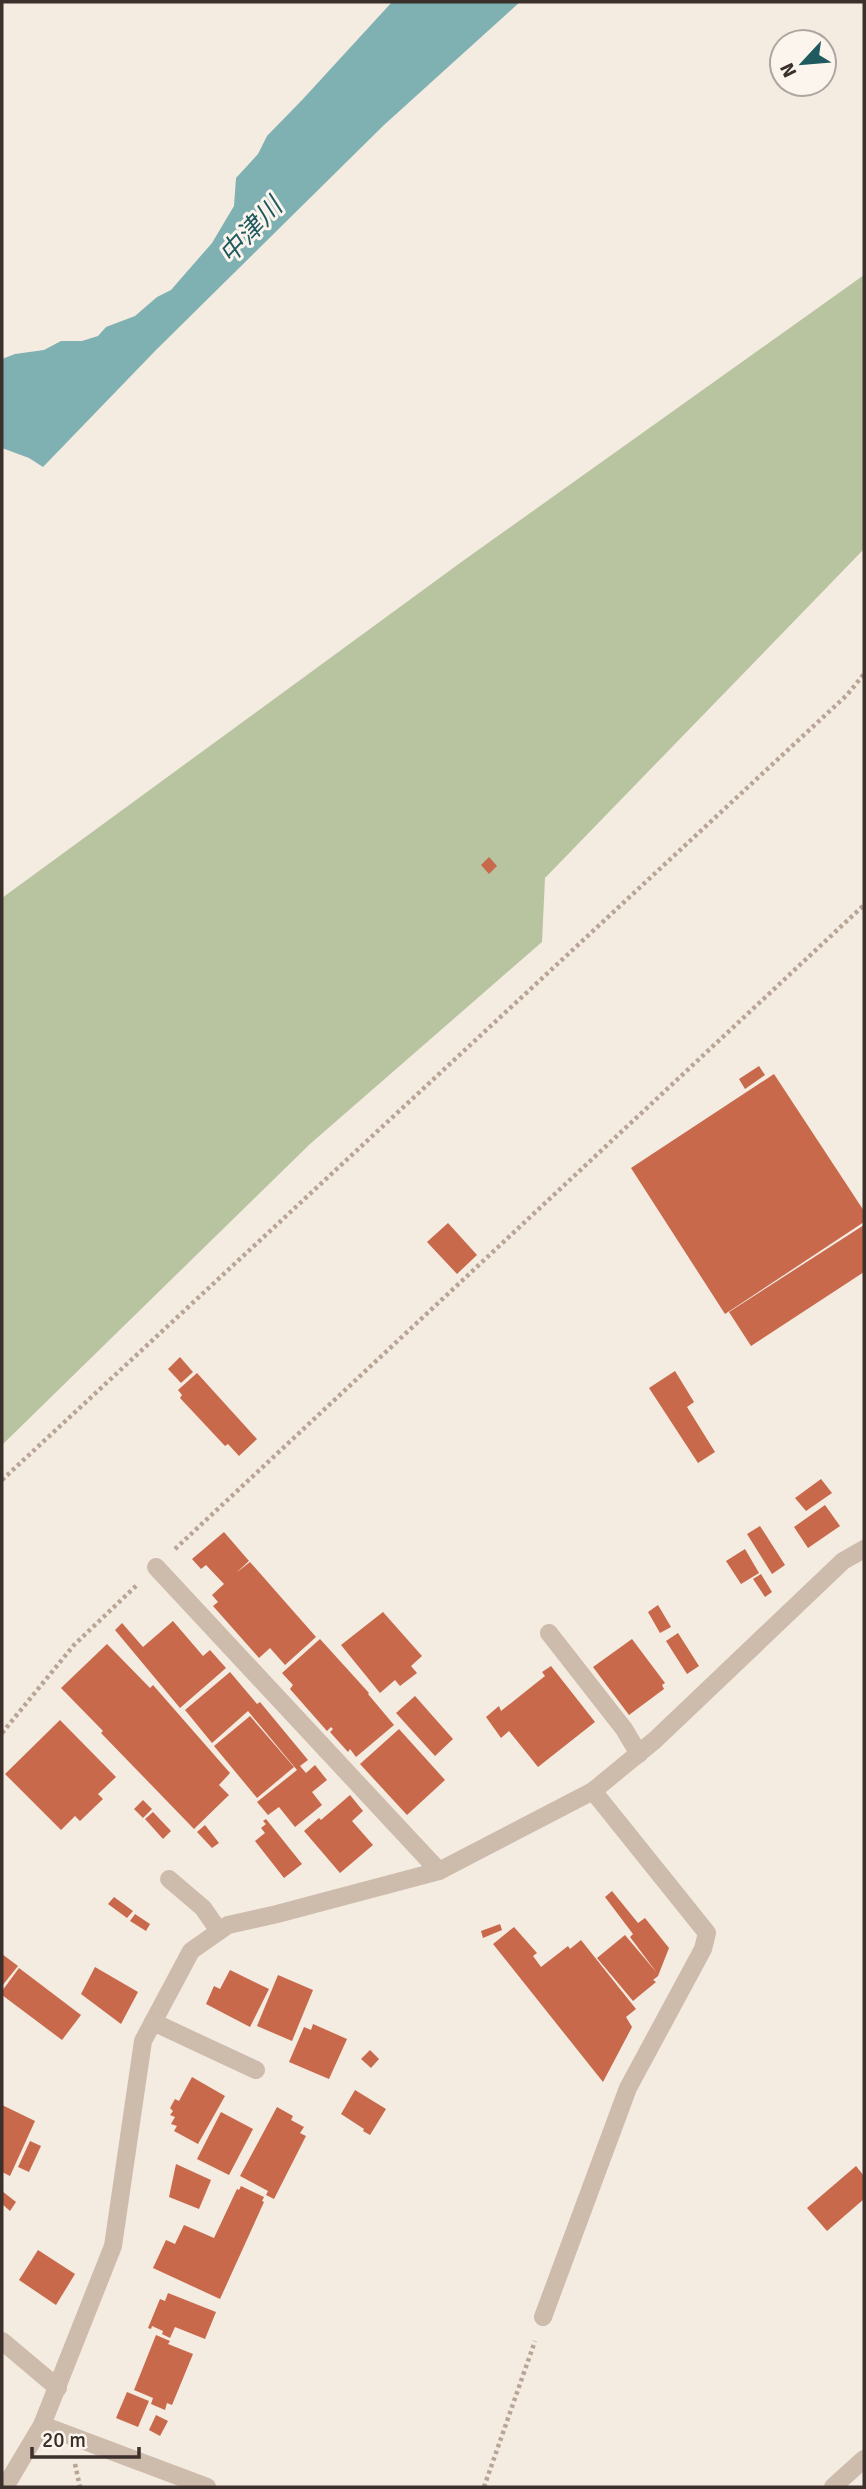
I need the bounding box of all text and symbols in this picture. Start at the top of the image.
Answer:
north arrow [768,28,838,98]
text: N [775,59,802,81]
water label: 中津川 [213,189,291,270]
scale bar [32,2416,138,2460]
text: 20 m [42,2427,86,2453]

